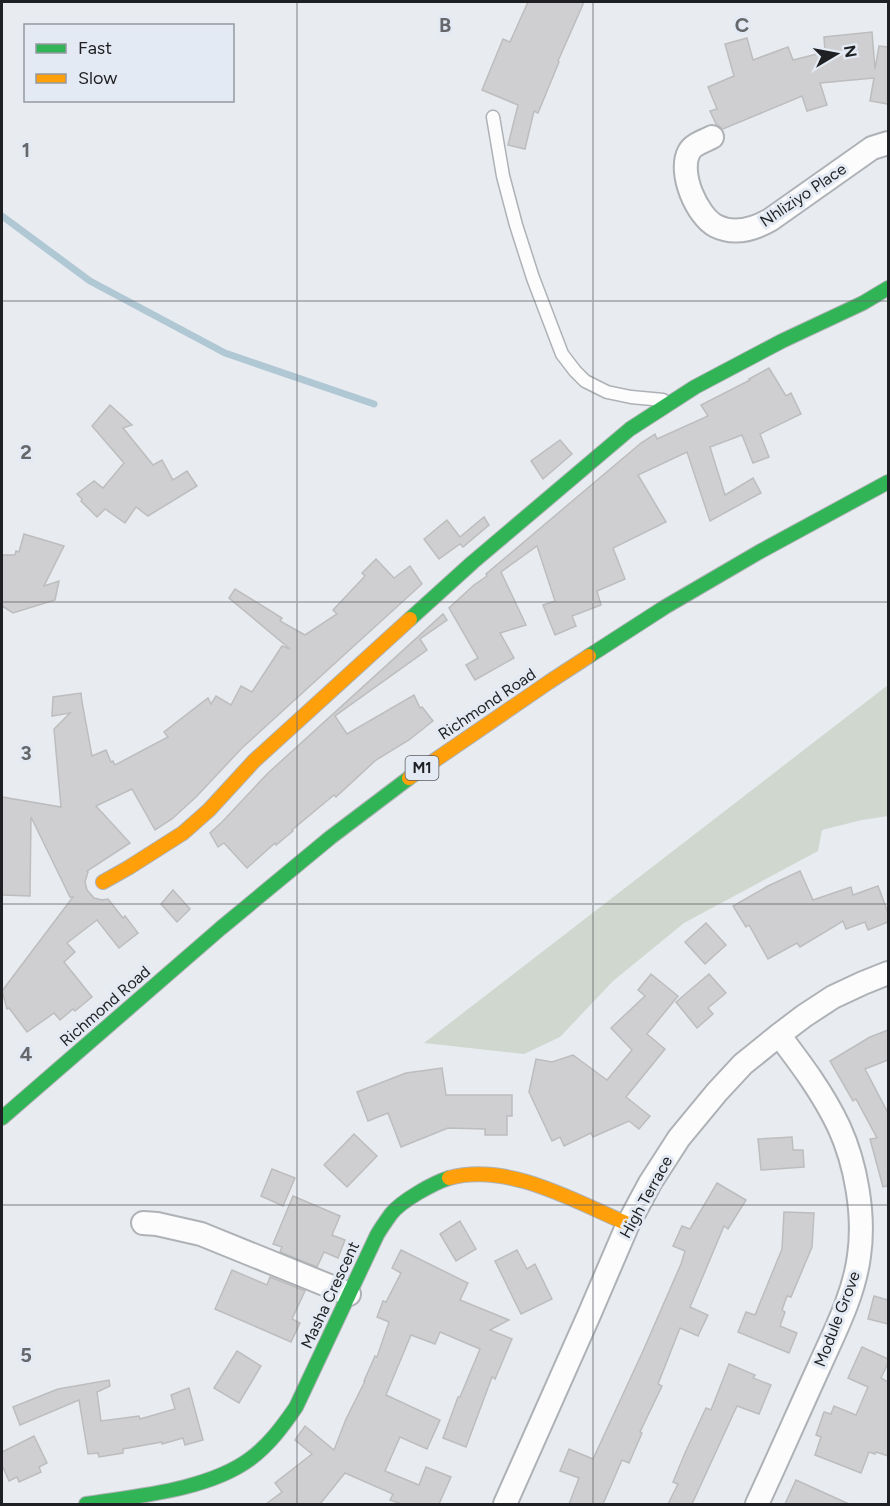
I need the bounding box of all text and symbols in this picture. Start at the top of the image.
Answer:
text: B [439,13,451,37]
text: C [735,13,749,37]
legend [24,24,234,102]
north arrow [806,24,866,84]
text: Fast [78,37,112,59]
text: N [840,44,861,59]
text: Slow [78,67,117,89]
text: 1 [22,138,30,162]
street label: Nhliziyo Place [756,159,850,231]
text: 2 [20,440,32,464]
street label: Richmond Road [435,664,539,744]
text: 3 [20,741,32,765]
road number: M1 [406,756,438,780]
street label: Richmond Road [56,962,154,1050]
text: 4 [20,1042,33,1066]
street label: High Terrace [616,1152,676,1241]
street label: Masha Crescent [297,1239,363,1351]
street label: Module Grove [810,1268,864,1369]
text: 5 [20,1343,32,1367]

